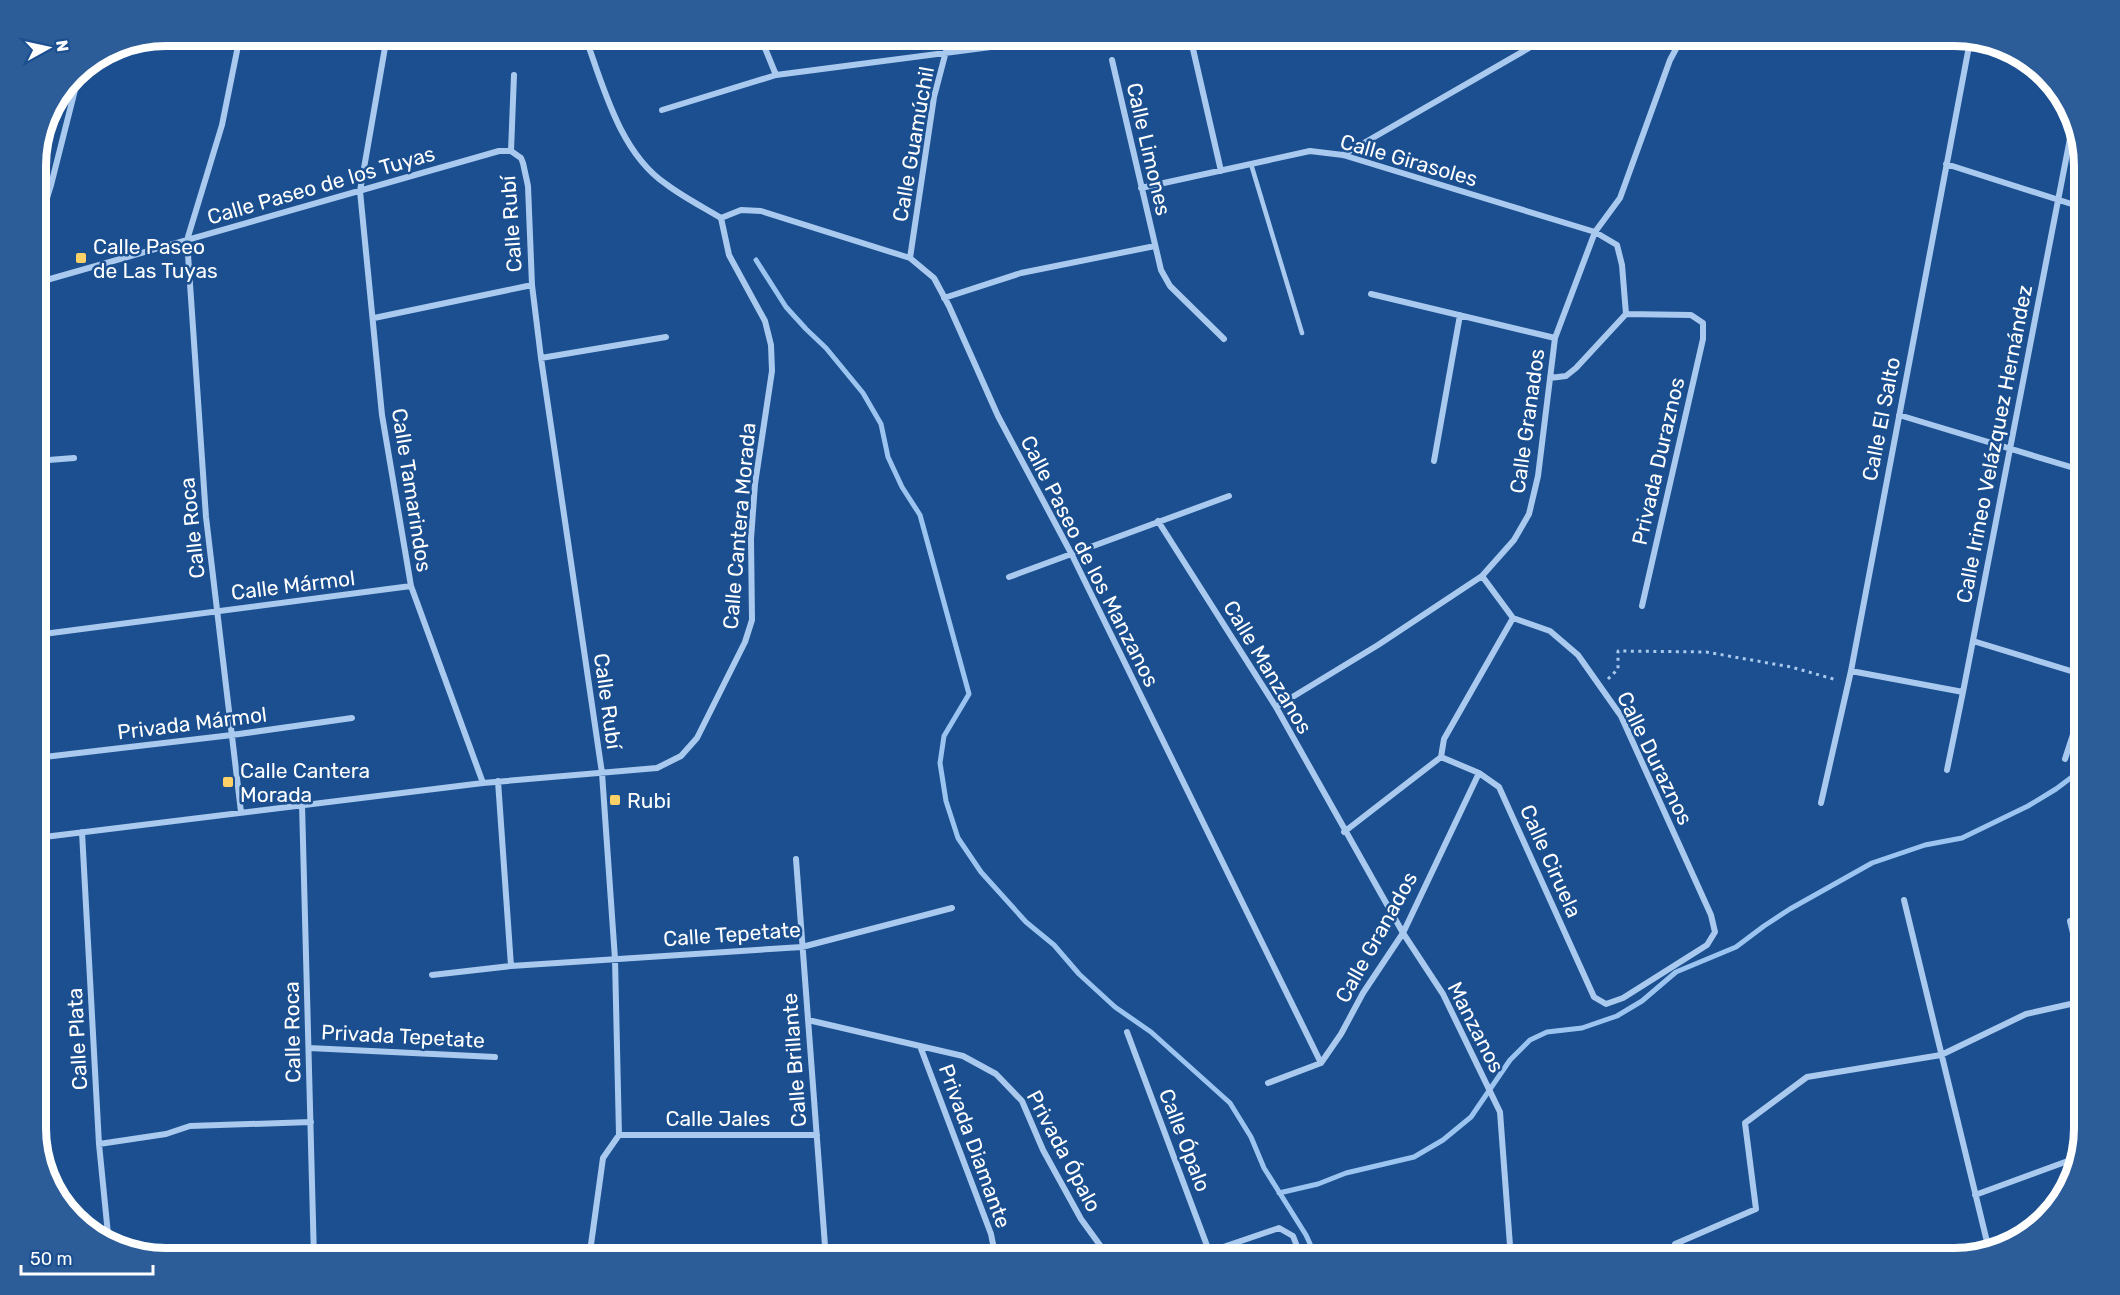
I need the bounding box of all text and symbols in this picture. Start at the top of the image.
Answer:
north arrow [18,18,78,78]
text: N [52,39,73,53]
street label: Calle Guamúchil [887,64,939,224]
street label: Calle Limones [1122,80,1176,218]
street label: Calle Girasoles [1337,128,1481,192]
street label: Calle Paseo de los Tuyas [204,140,438,230]
street label: Calle Rubí [495,174,527,273]
place label: Calle Paseo de Las Tuyas [93,234,218,283]
marker: Calle Paseo de Las Tuyas [74,251,88,265]
street label: Calle Irineo Velázquez Hernández [1951,283,2037,605]
street label: Calle Granados [1504,347,1550,495]
street label: Calle El Salto [1857,355,1905,483]
street label: Privada Duraznos [1627,375,1689,547]
street label: Calle Tamarindos [387,406,437,574]
street label: Calle Cantera Morada [718,422,760,630]
street label: Calle Paseo de los Manzanos [1016,431,1164,691]
street label: Calle Roca [174,476,210,580]
street label: Calle Mármol [230,565,356,605]
street label: Calle Manzanos [1218,596,1318,738]
street label: Calle Rubí [589,651,627,752]
street label: Calle Duraznos [1612,687,1698,829]
street label: Privada Mármol [116,701,268,745]
place label: Calle Cantera Morada [240,758,370,807]
marker: Calle Cantera Morada [221,775,235,789]
place label: Rubi [627,788,671,813]
marker: Rubi [608,793,622,807]
street label: Calle Ciruela [1515,801,1587,921]
street label: Calle Granados [1330,867,1422,1007]
street label: Calle Tepetate [662,917,802,951]
street label: Manzanos [1442,977,1510,1077]
street label: Calle Roca [279,981,305,1083]
street label: Calle Plata [62,987,92,1091]
street label: Calle Brillante [777,992,811,1128]
street label: Privada Tepetate [321,1019,485,1053]
street label: Privada Diamante [934,1061,1016,1231]
street label: Calle Ópalo [1154,1085,1216,1195]
street label: Privada Ópalo [1021,1086,1107,1216]
street label: Calle Jales [665,1106,771,1131]
scale bar [21,1238,153,1276]
text: 50 m [30,1248,73,1270]

